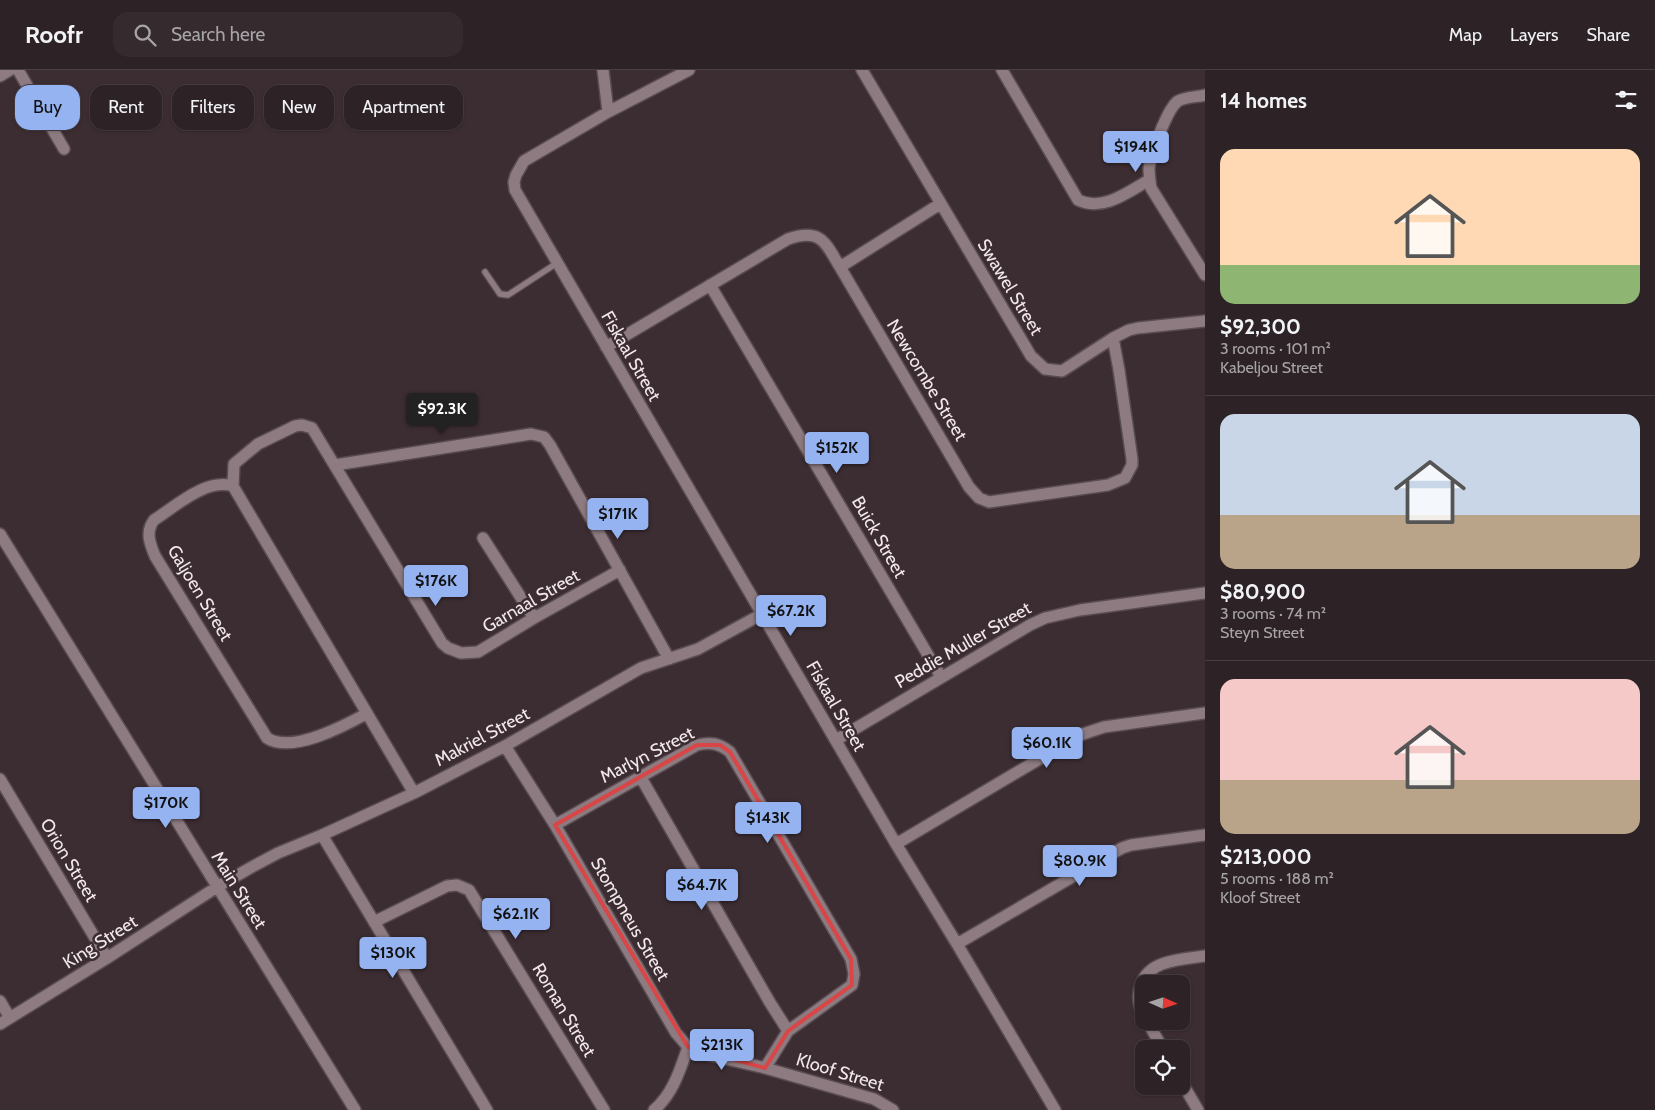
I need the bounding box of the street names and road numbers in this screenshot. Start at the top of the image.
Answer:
street label: Swawel Street [973,235,1047,339]
street label: Fiskaal Street [596,307,666,405]
street label: Newcombe Street [882,315,972,445]
street label: Buick Street [847,492,911,582]
street label: Galjoen Street [163,541,237,645]
street label: Garnaal Street [479,564,583,638]
street label: Peddie Muller Street [891,597,1035,693]
street label: Fiskaal Street [801,657,871,755]
street label: Makriel Street [431,703,533,771]
street label: Marlyn Street [596,722,698,788]
street label: Orion Street [35,814,103,906]
street label: Main Street [207,847,271,933]
street label: Stompneus Street [586,854,674,984]
street label: King Street [59,910,141,974]
street label: Roman Street [527,959,601,1061]
street label: Kloof Street [794,1048,886,1096]

